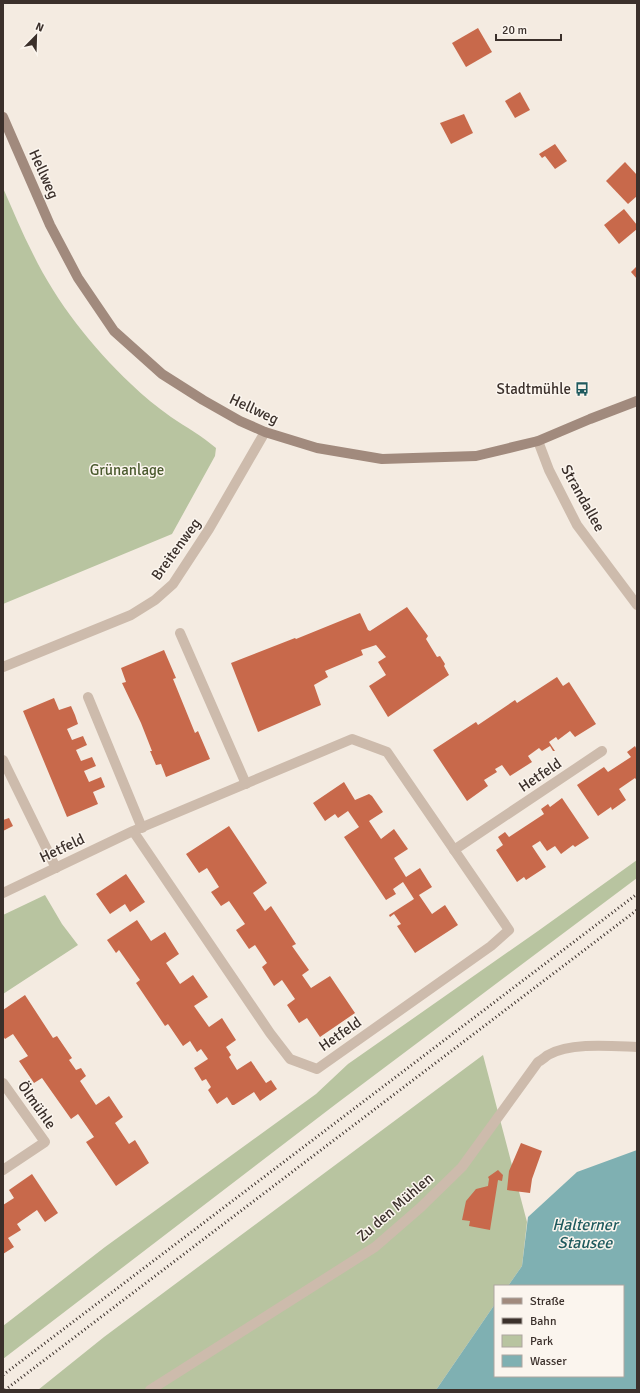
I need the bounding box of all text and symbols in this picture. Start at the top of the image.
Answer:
north arrow [16,16,56,56]
scale bar [496,16,561,42]
text: N [34,20,46,35]
text: 20 m [502,23,527,38]
street label: Hellweg [25,146,63,202]
place label: Stadtmühle [497,380,571,398]
bus stop icon: Stadtmühle [574,381,590,397]
street label: Hellweg [227,390,282,428]
park label: Grünanlage [90,461,164,479]
street label: Strandallee [557,461,609,535]
street label: Breitenweg [147,514,205,584]
street label: Hetfeld [515,754,565,796]
street label: Hetfeld [37,830,88,866]
street label: Hetfeld [315,1013,365,1055]
street label: Ölmühle [14,1078,60,1132]
street label: Zu den Mühlen [353,1169,437,1245]
water label: Halterner Stausee [552,1215,620,1253]
legend [494,1285,624,1377]
text: Straße [530,1294,565,1309]
text: Bahn [530,1314,556,1329]
text: Park [530,1334,553,1349]
text: Wasser [530,1354,567,1369]

